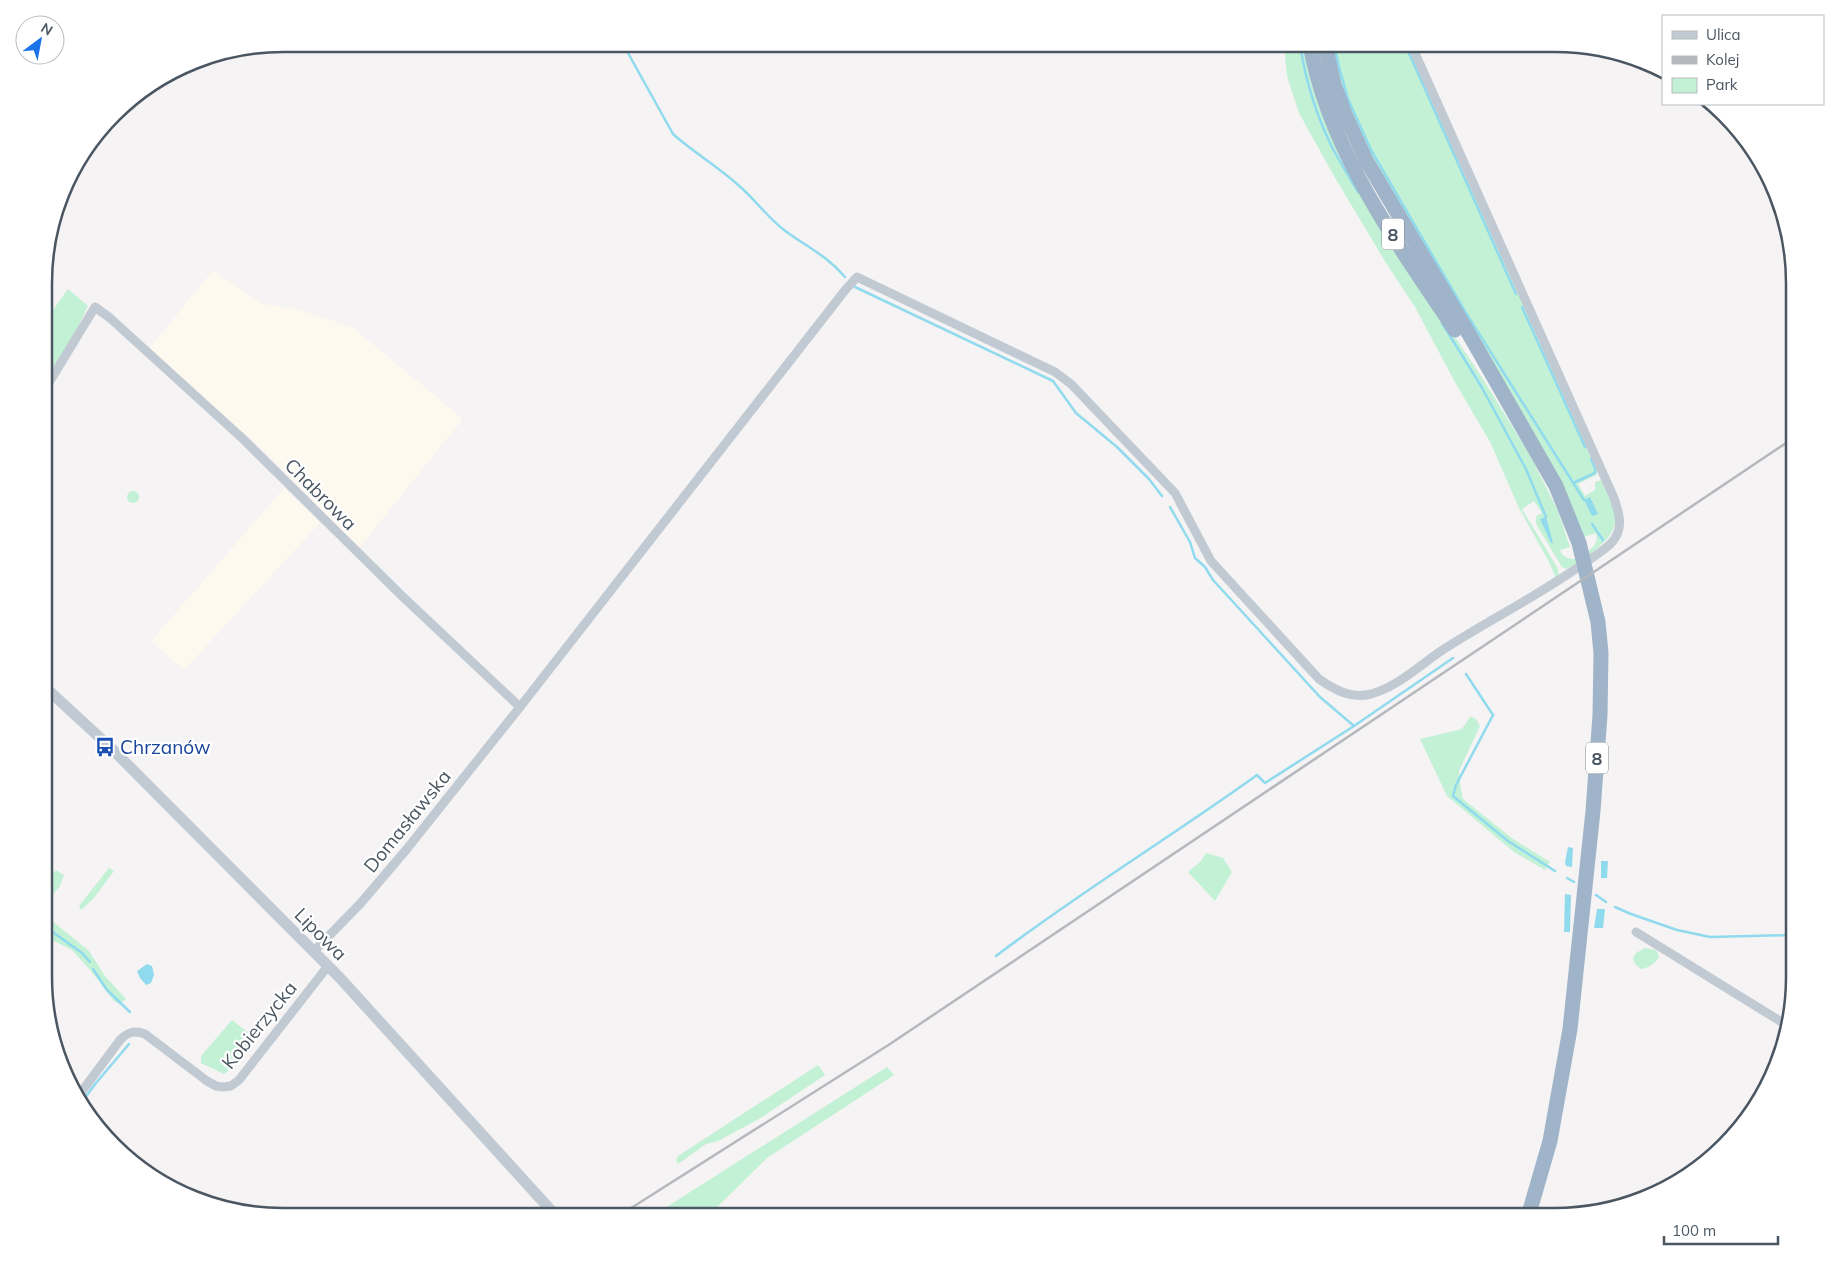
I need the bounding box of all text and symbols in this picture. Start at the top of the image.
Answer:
north arrow [15,15,65,65]
legend [1662,15,1824,105]
text: N [38,19,56,39]
text: Ulica [1706,25,1740,44]
text: Kolej [1706,50,1739,69]
text: Park [1706,75,1738,94]
road number: 8 [1382,218,1404,250]
street label: Chabrowa [280,453,362,535]
place label: Chrzanów [120,735,211,759]
bus stop icon: Chrzanów [94,736,116,758]
road number: 8 [1586,742,1608,774]
street label: Domasławska [358,765,456,877]
street label: Lipowa [290,903,352,965]
street label: Kobierzycka [216,976,302,1074]
scale bar [1664,1214,1778,1246]
text: 100 m [1672,1221,1716,1240]

